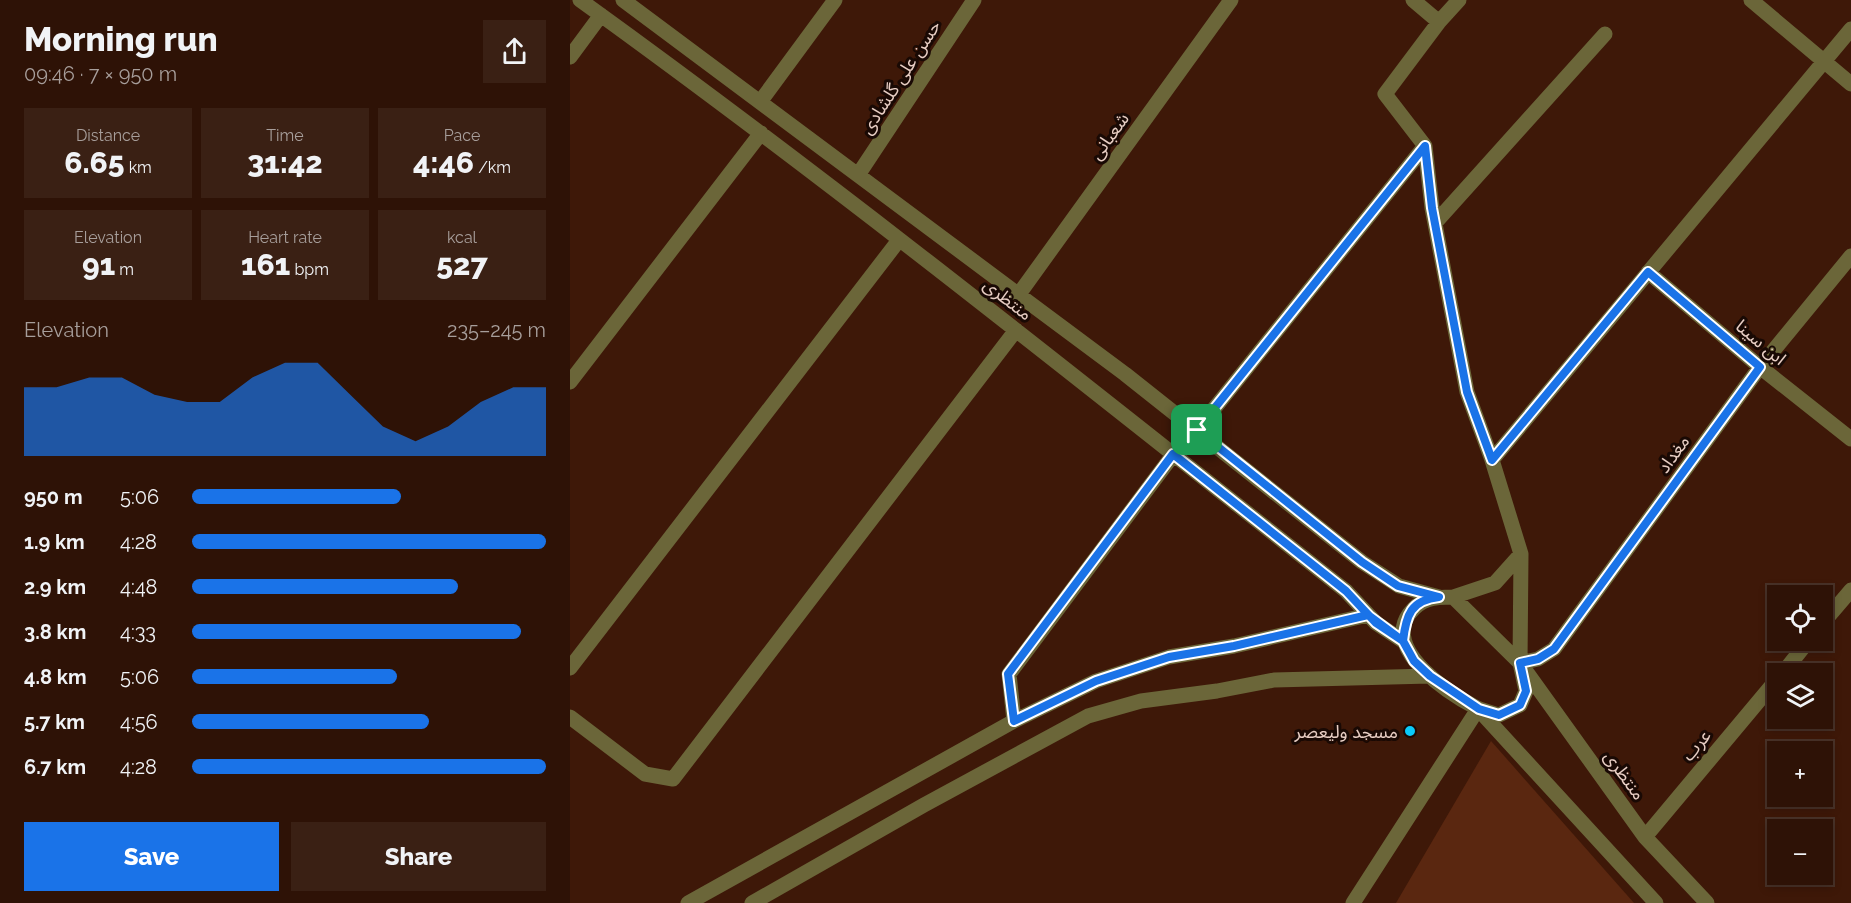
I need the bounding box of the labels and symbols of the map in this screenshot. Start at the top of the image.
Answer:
street label: حسن علی گلشادی [855,16,945,138]
street label: شعبانی [1085,108,1134,164]
street label: منتظری [979,274,1037,325]
street label: ابن سینا [1731,315,1790,370]
pin [1171,404,1222,455]
street label: مغداد [1652,431,1694,477]
place label: مسجد ولیعصر [1294,721,1398,743]
marker: مسجد ولیعصر [1403,724,1417,738]
street label: عرب [1677,725,1716,765]
street label: منتظری [1599,746,1650,804]

